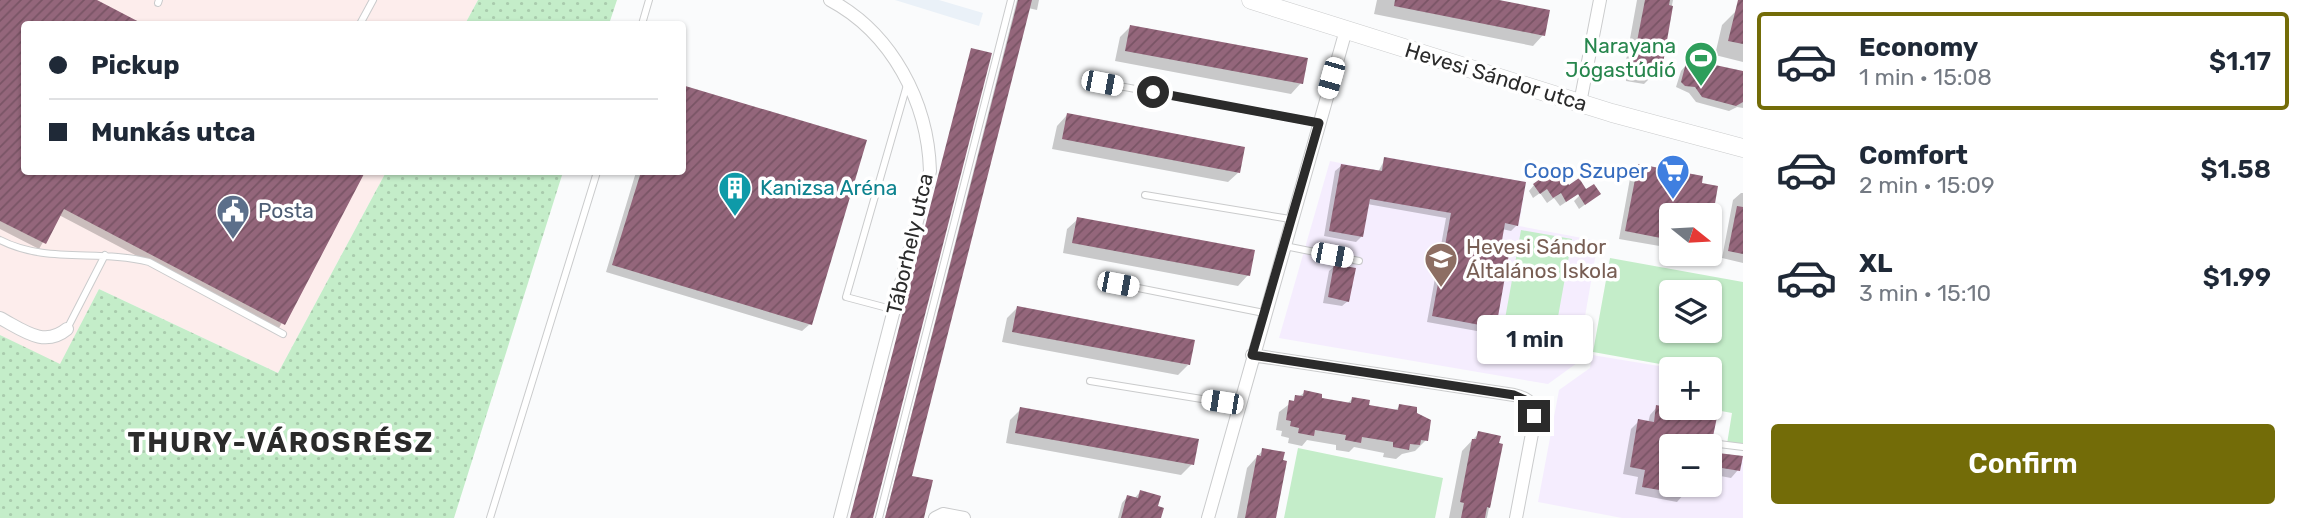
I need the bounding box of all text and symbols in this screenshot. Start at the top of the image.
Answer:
icon: car [1775,30,1838,93]
text: Economy [1859,32,1978,63]
place label: Narayana Jógastúdió [1565,33,1676,82]
street label: Hevesi Sándor utca [1402,37,1590,116]
sports icon: Narayana Jógastúdió [1682,39,1720,88]
text: $1.17 [2209,46,2271,77]
text: Pickup [91,50,180,81]
car [1316,55,1347,101]
text: 1 min · 15:08 [1859,63,1992,91]
car [1080,69,1125,97]
route start [1137,76,1169,108]
text: Munkás utca [91,117,256,148]
icon: car [1775,138,1838,201]
text: Comfort [1859,140,1968,171]
supermarket icon: Coop Szuper [1654,152,1692,201]
text: $1.58 [2201,154,2271,185]
place label: Coop Szuper [1524,158,1648,183]
building icon: Kanizsa Aréna [716,169,754,218]
street label: Táborhely utca [881,171,938,317]
text: 2 min · 15:09 [1859,171,1995,199]
place label: Kanizsa Aréna [760,175,897,200]
public building icon: Posta [214,192,252,241]
place label: Posta [258,198,314,223]
north arrow [1659,203,1722,266]
map controls [1659,203,1722,497]
place label: Hevesi Sándor Általános Iskola [1466,234,1618,283]
school or university icon: Hevesi Sándor Általános Iskola [1422,240,1460,289]
car [1310,241,1355,269]
icon: car [1775,246,1838,309]
text: XL [1859,248,1892,279]
text: $1.99 [2203,262,2271,293]
car [1096,270,1141,298]
text: 3 min · 15:10 [1859,279,1991,307]
button: layers [1659,280,1722,343]
callout: 1 min [1476,314,1592,364]
text: 1 min [1506,325,1564,353]
button: + [1659,357,1722,420]
car [1200,388,1245,416]
route end [1518,400,1550,432]
button: Confirm [1771,424,2275,504]
district label: THURY-VÁROSRÉSZ [128,426,434,459]
button: − [1659,434,1722,497]

